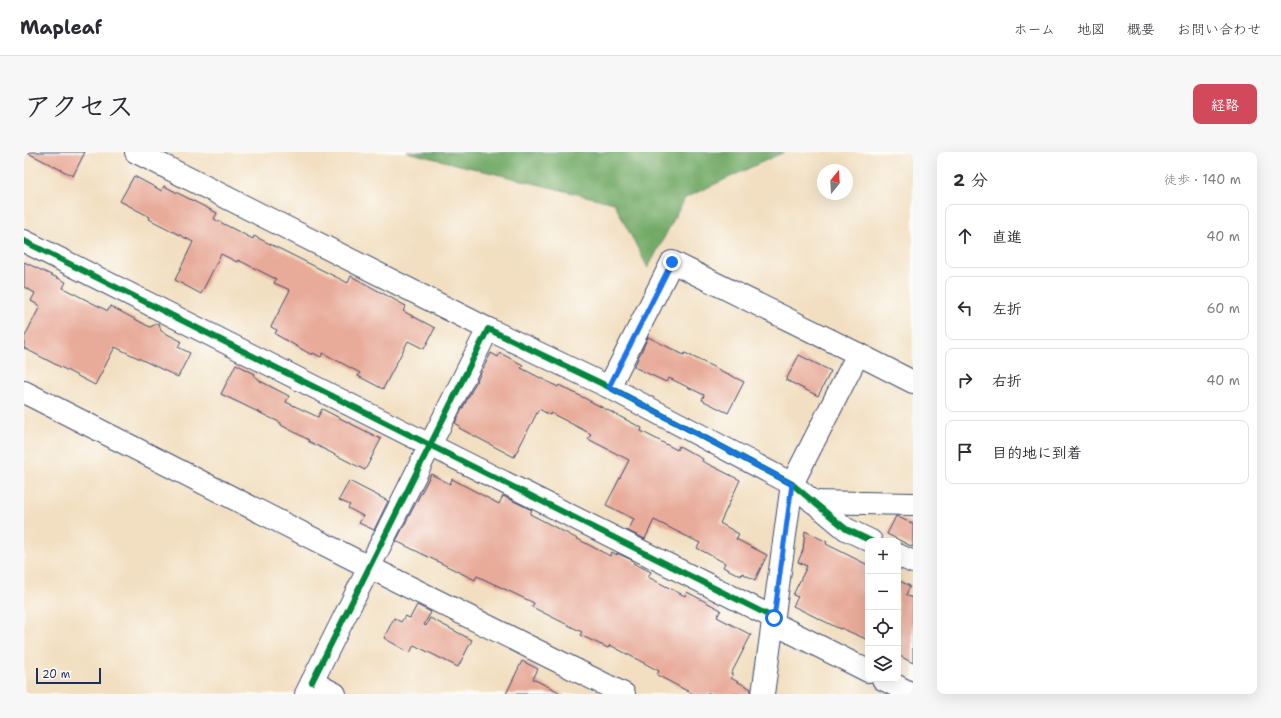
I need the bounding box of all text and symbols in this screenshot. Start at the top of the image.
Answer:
text: Mapleaf [20,15,102,40]
text: ホーム [1014,20,1055,38]
text: 地図 [1077,20,1105,38]
text: 概要 [1127,20,1155,38]
text: お問い合わせ [1177,20,1261,38]
button: 経路 [1193,84,1257,124]
text: アクセス [24,87,134,125]
north arrow [817,164,853,200]
text: 2 分 [953,169,988,191]
text: 徒歩 · 140 m [1164,171,1241,188]
icon: ahead [954,225,976,247]
text: 直進 [992,227,1022,247]
text: 40 m [1206,228,1240,245]
route end [663,253,681,271]
icon: left [954,297,976,319]
text: 左折 [992,299,1022,319]
text: 60 m [1207,300,1240,317]
icon: right [954,369,976,391]
text: 右折 [992,371,1022,391]
text: 40 m [1206,372,1240,389]
icon: arrive [954,441,976,463]
text: 目的地に到着 [992,443,1082,463]
map controls [865,538,901,682]
button: + [865,538,901,574]
button: − [865,574,901,610]
route start [765,609,783,627]
button: locate [865,610,901,646]
button: layers [865,646,901,682]
scale bar [36,666,101,685]
text: 20 m [42,667,70,682]

